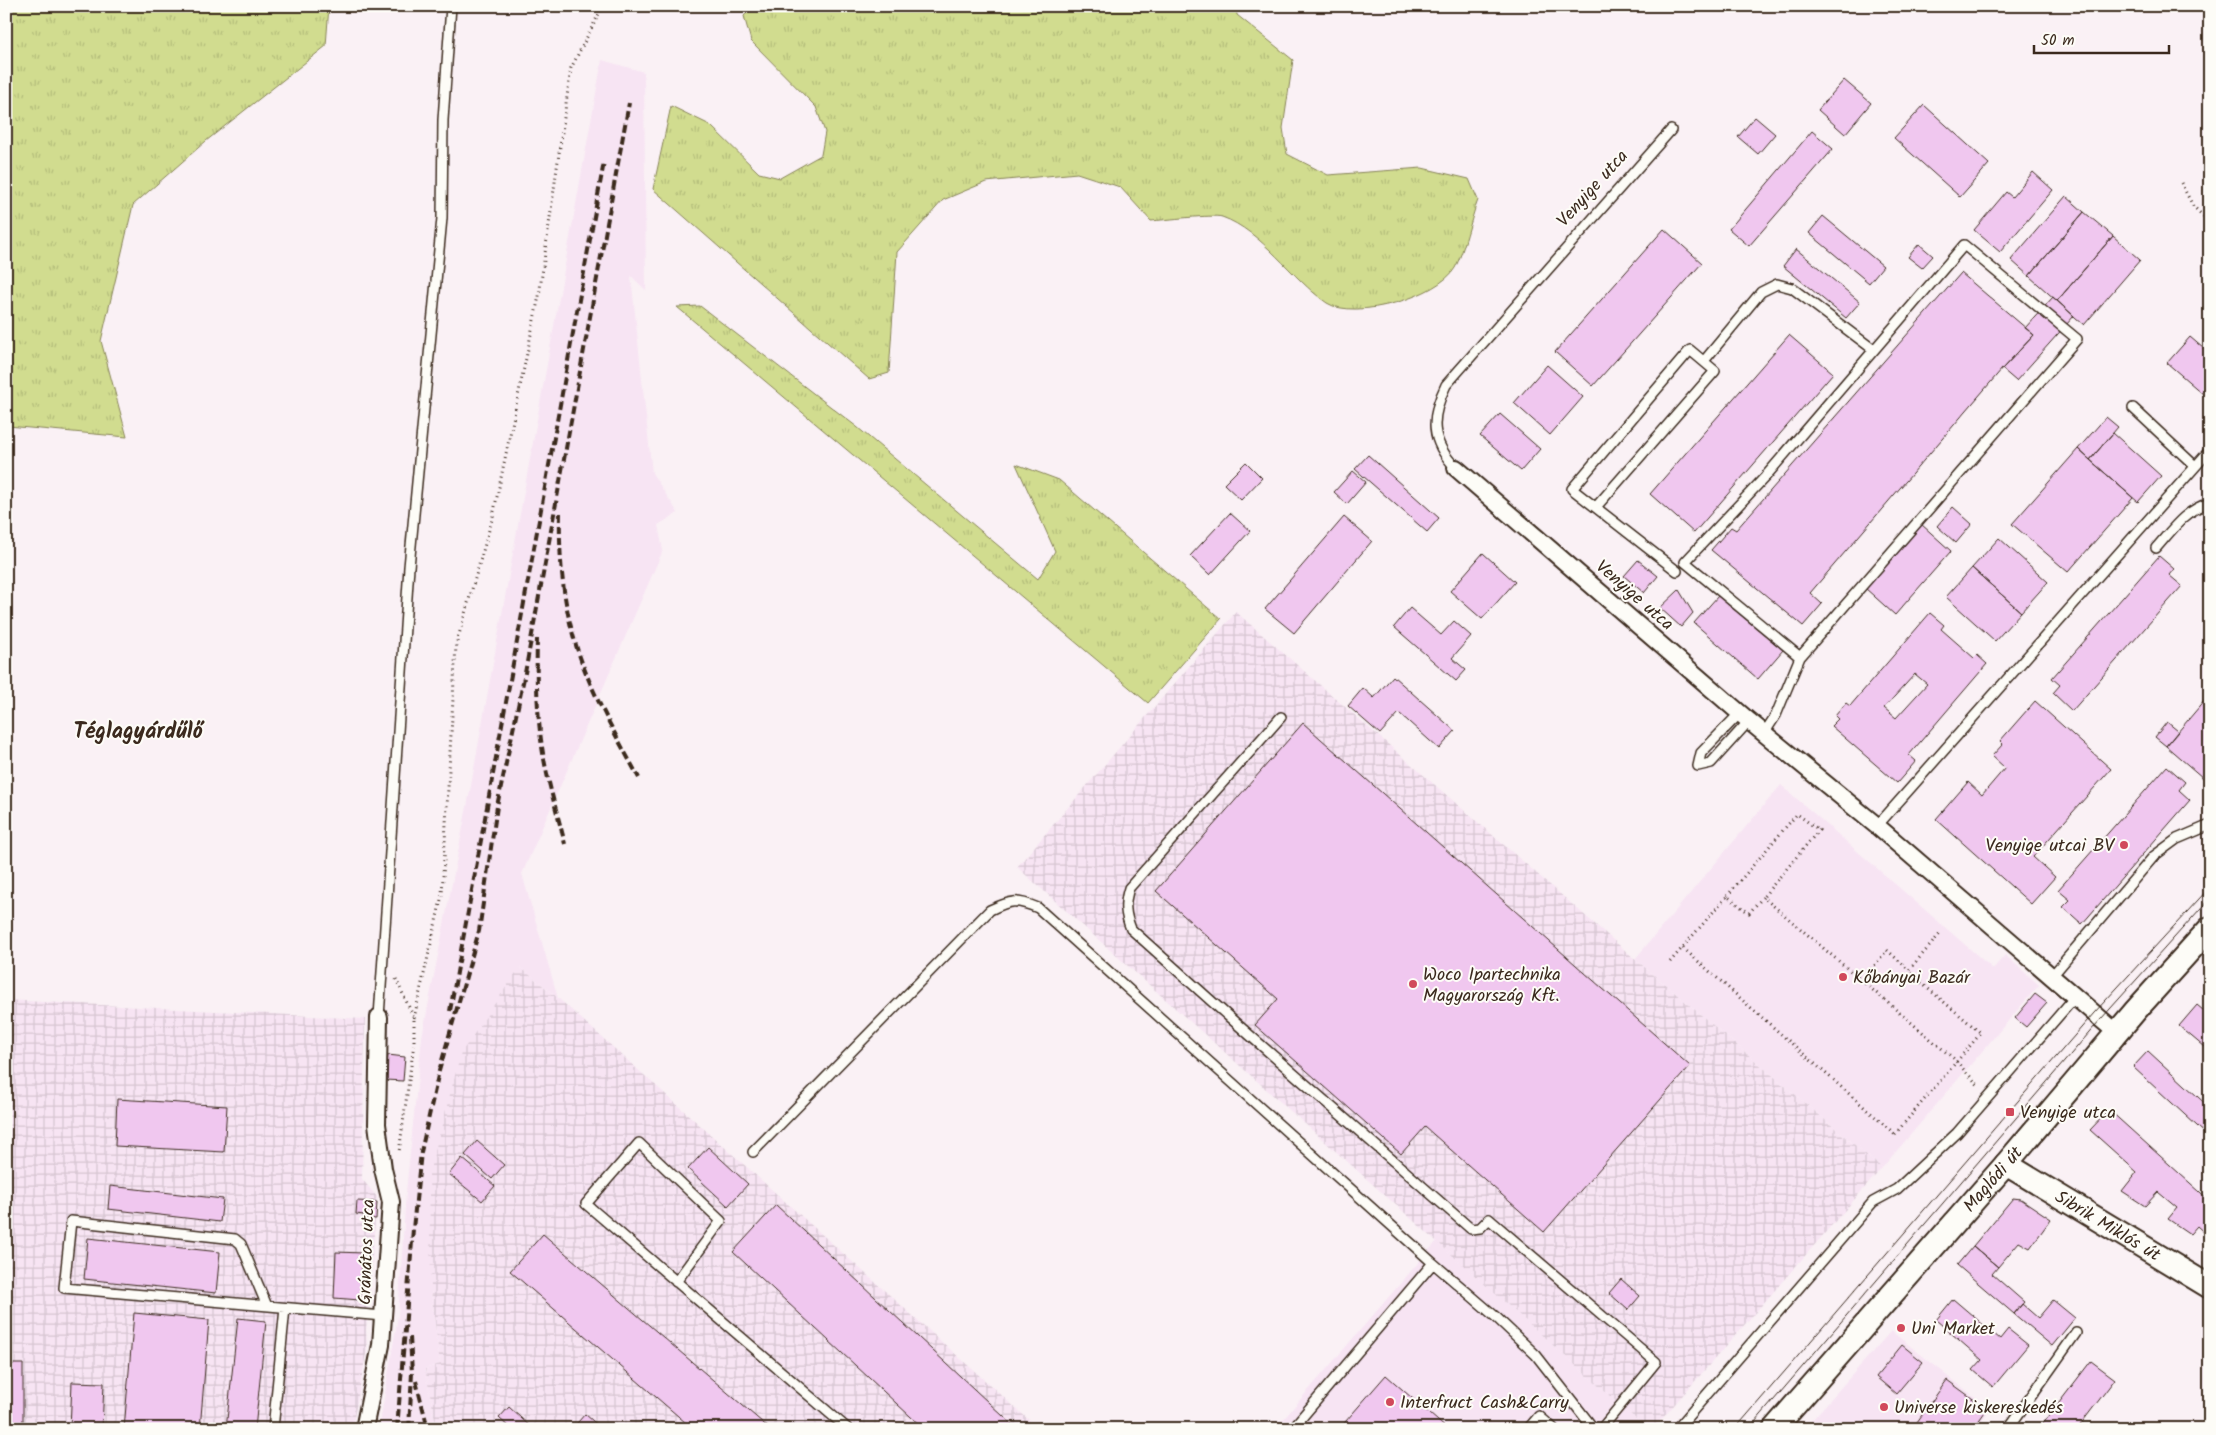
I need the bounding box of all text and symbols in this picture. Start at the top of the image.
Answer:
scale bar [2034,22,2168,54]
text: 50 m [2041,29,2075,53]
street label: Venyige utca [1550,144,1636,234]
street label: Venyige utca [1588,554,1680,639]
district label: Téglagyárdűlő [73,715,205,750]
place label: Venyige utcai BV [1986,832,2115,861]
marker: Venyige utcai BV [2118,839,2130,851]
place label: Woco Ipartechnika Magyarország Kft. [1423,961,1561,1011]
place label: Kőbányai Bazár [1853,964,1971,993]
marker: Kőbányai Bazár [1837,971,1849,983]
marker: Woco Ipartechnika Magyarország Kft. [1407,978,1419,990]
place label: Venyige utca [2020,1099,2116,1128]
marker: Venyige utca [2004,1106,2016,1118]
street label: Maglódi út [1957,1140,2032,1220]
street label: Sibrik Miklós út [2049,1184,2167,1270]
street label: Gránátos utca [351,1199,384,1305]
place label: Uni Market [1911,1315,1996,1344]
marker: Uni Market [1895,1322,1907,1334]
place label: Interfruct Cash&Carry [1400,1389,1569,1418]
place label: Universe kiskereskedés [1894,1394,2063,1423]
marker: Interfruct Cash&Carry [1384,1396,1396,1408]
marker: Universe kiskereskedés [1878,1401,1890,1413]

